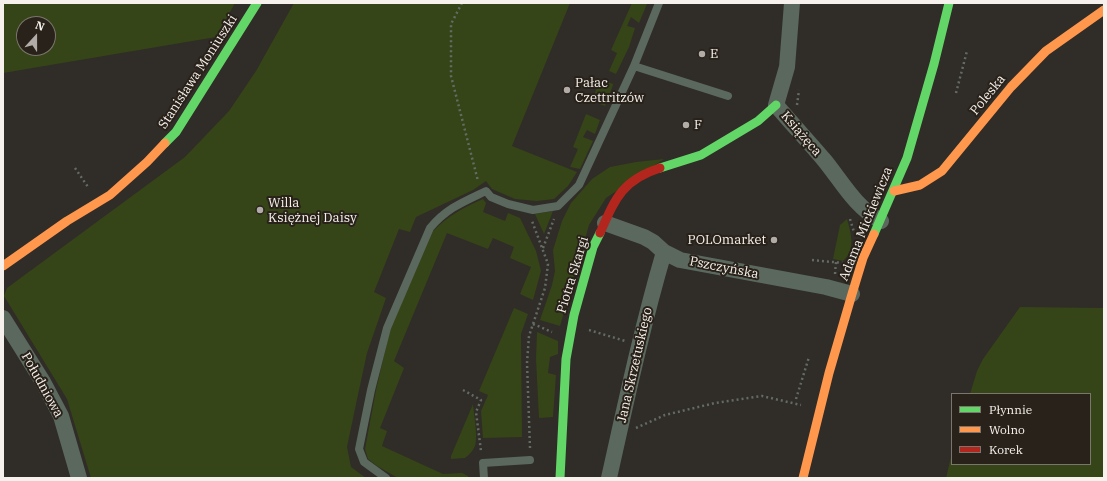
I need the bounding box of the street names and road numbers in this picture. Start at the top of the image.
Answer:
street label: Stanisława Moniuszki [155,12,241,132]
street label: Poleska [967,72,1009,118]
street label: Książęca [777,109,825,159]
street label: Adama Mickiewicza [836,165,896,283]
street label: Piotra Skargi [554,235,592,315]
street label: Pszczyńska [688,254,760,282]
street label: Jana Skrzetuskiego [614,306,656,424]
street label: Południowa [18,350,66,420]

